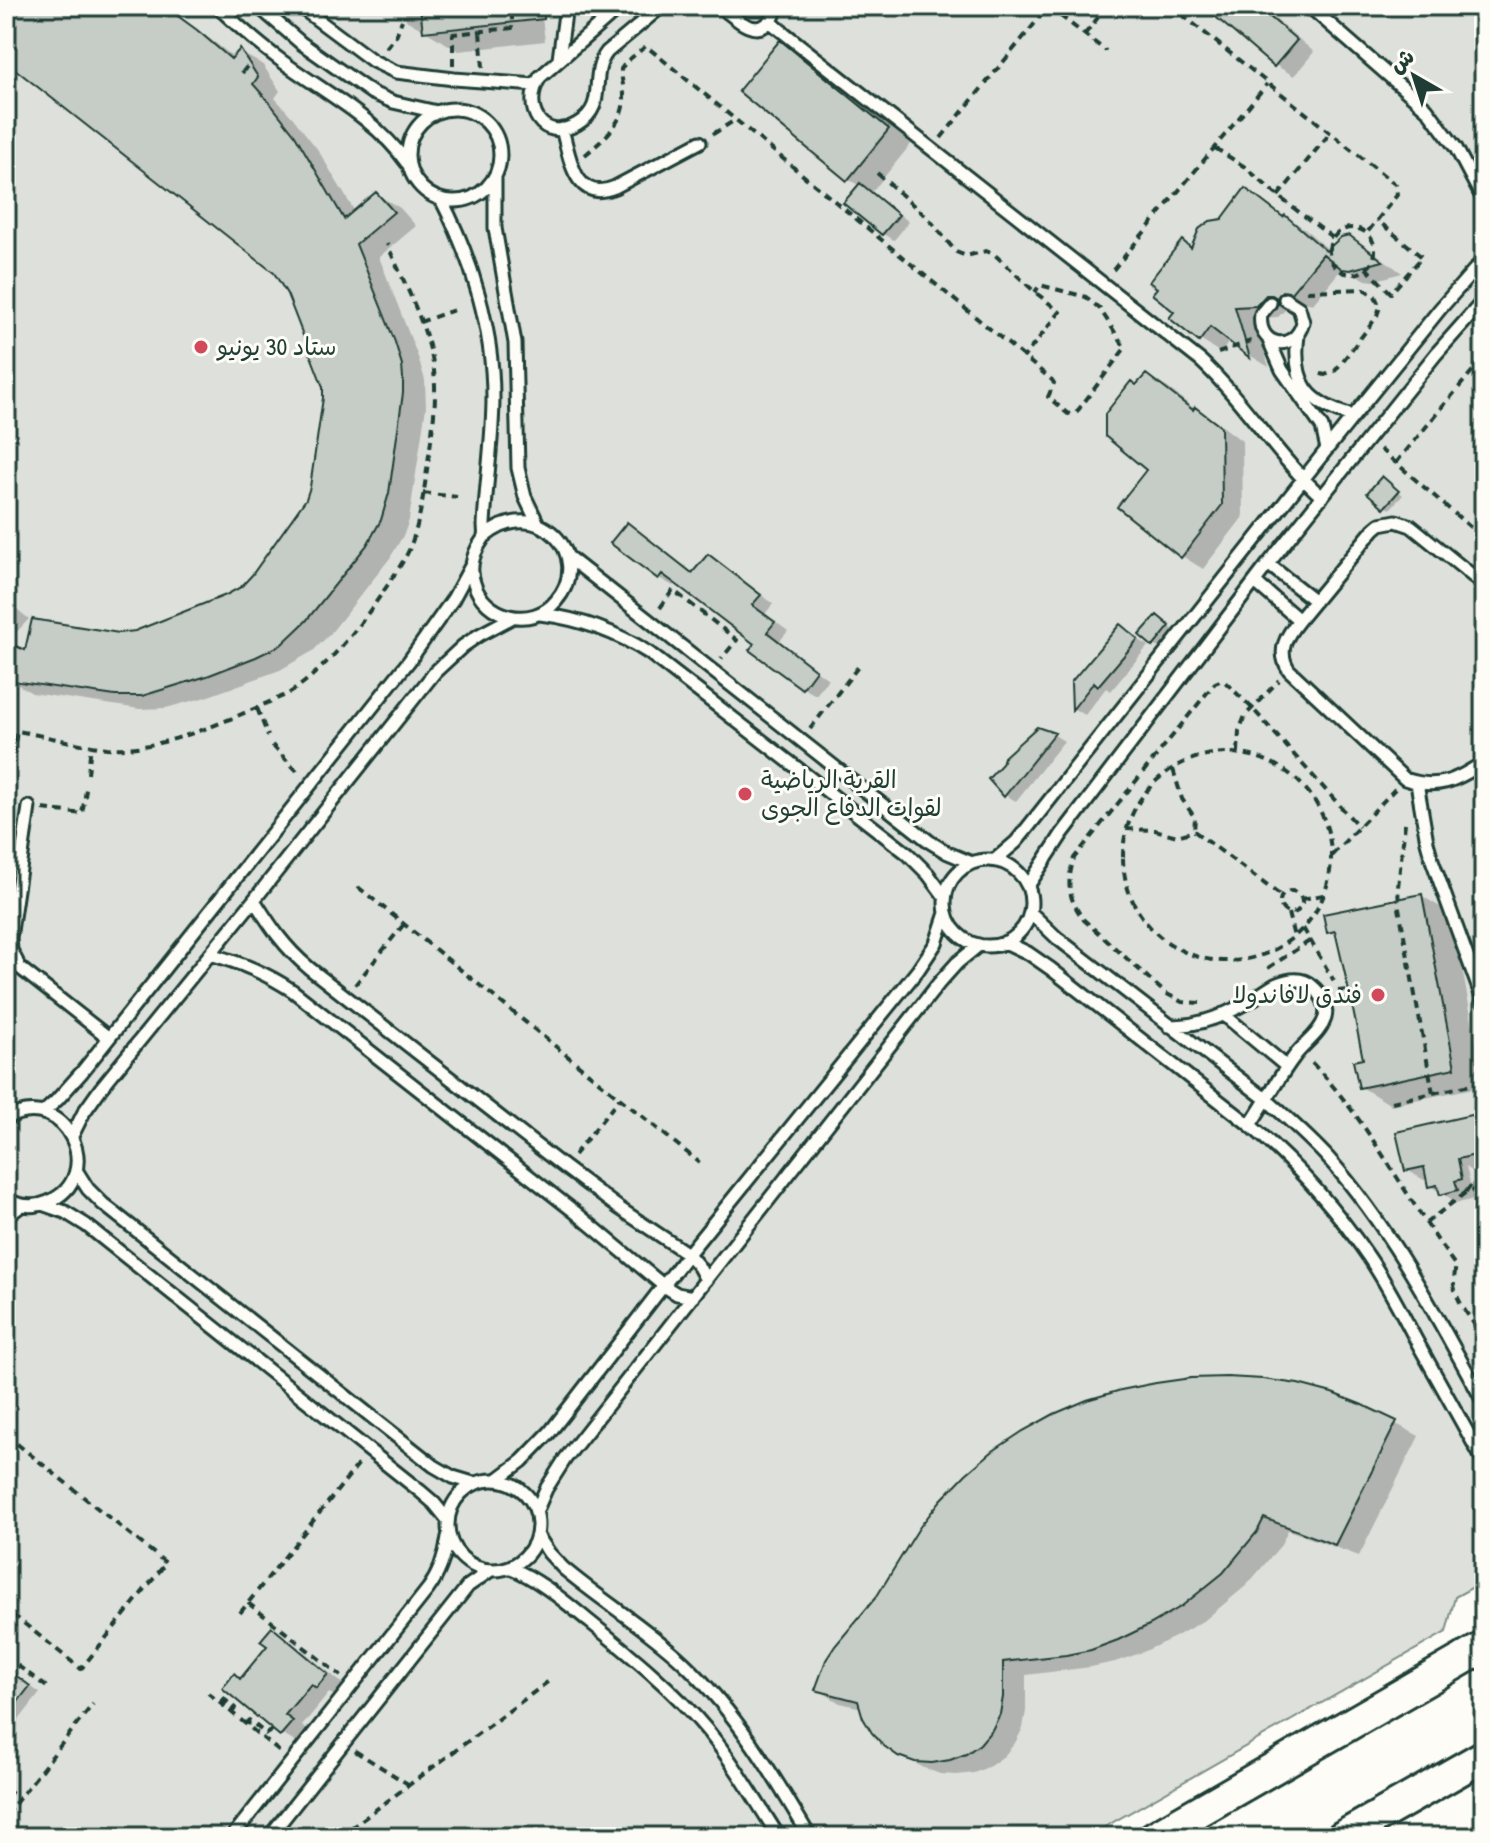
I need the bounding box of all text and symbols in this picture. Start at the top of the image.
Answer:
north arrow [1374,36,1454,116]
text: ش [1383,41,1420,80]
place label: ستاد 30 يونيو [216,330,337,362]
marker: ستاد 30 يونيو [192,338,210,356]
place label: القرية الرياضية لقوات الدفاع الجوى [761,763,942,825]
marker: القرية الرياضية لقوات الدفاع الجوى [736,785,754,803]
place label: فندق لافاندولا [1232,978,1362,1010]
marker: فندق لافاندولا [1369,986,1387,1004]

